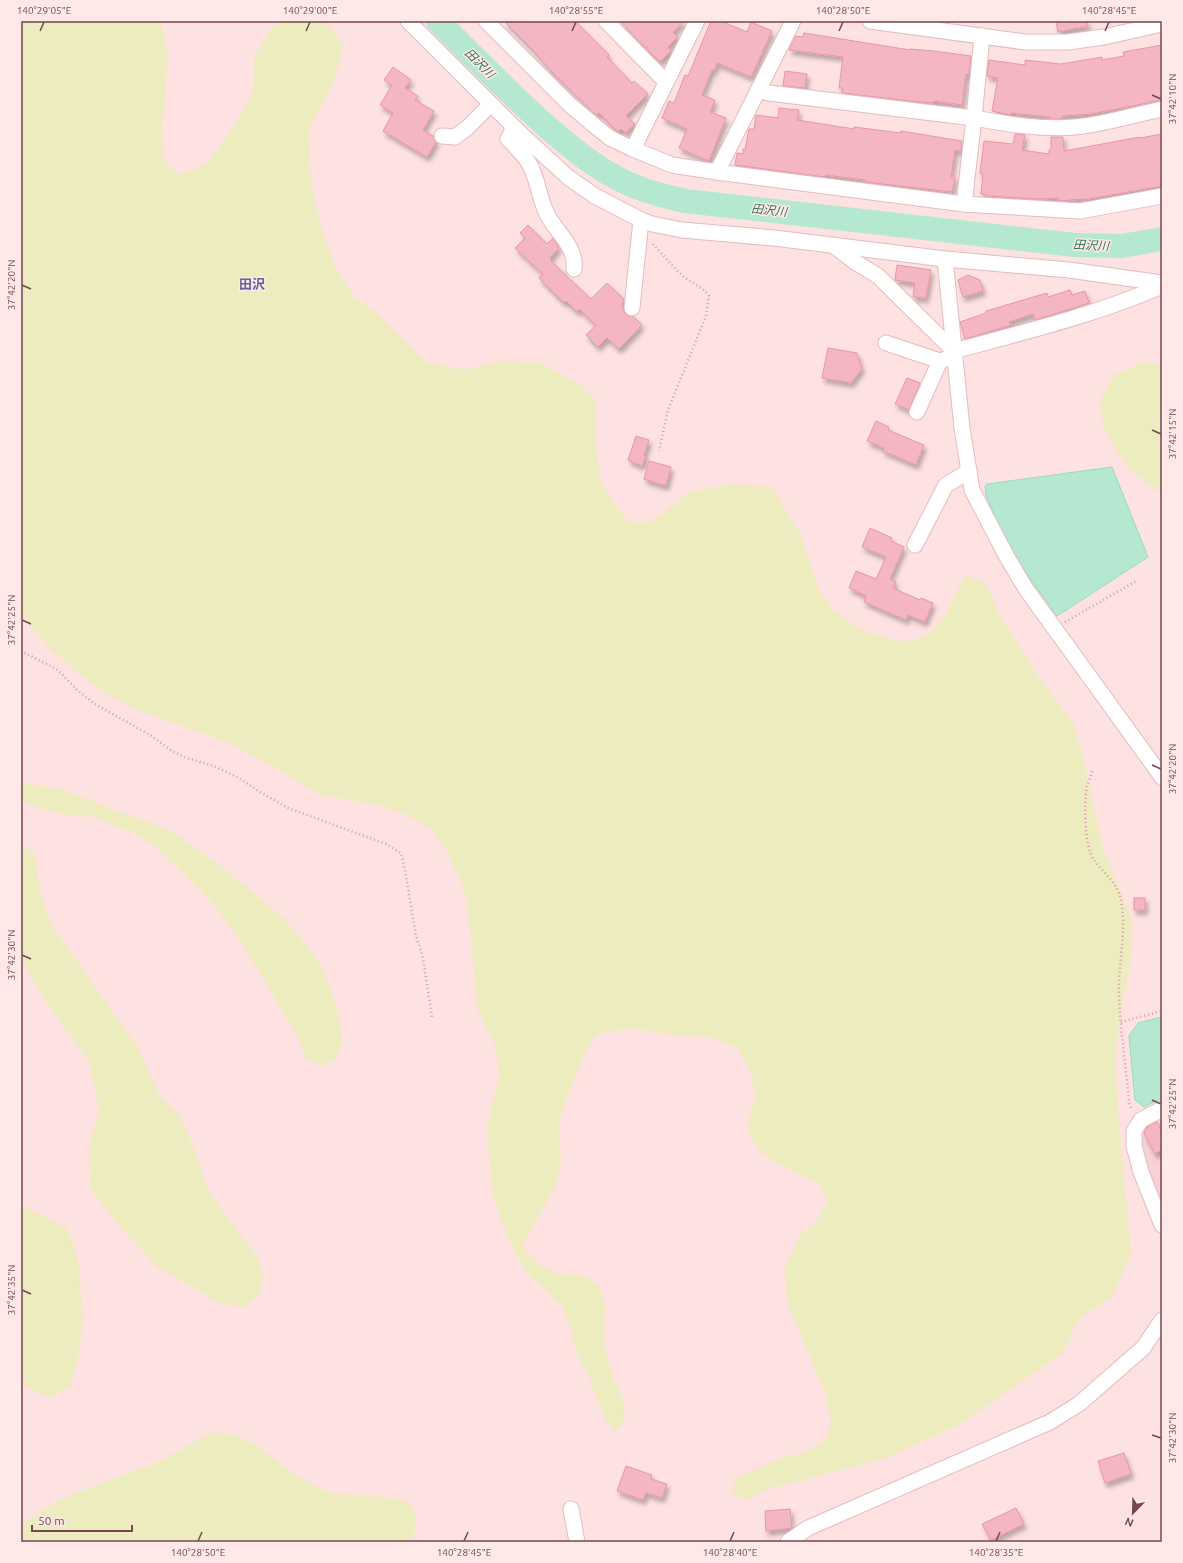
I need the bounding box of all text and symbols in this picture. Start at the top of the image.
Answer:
text: 140°29'05"E [17,5,72,16]
text: 140°29'00"E [283,5,338,16]
text: 140°28'55"E [549,5,604,16]
text: 140°28'50"E [816,5,871,16]
text: 140°28'45"E [1082,5,1137,16]
water label: 田沢川 [463,46,499,82]
text: 37°42'10"N [1167,74,1178,124]
water label: 田沢川 [750,202,790,219]
water label: 田沢川 [1073,238,1111,253]
text: 37°42'20"N [6,260,17,310]
district label: 田沢 [239,277,265,291]
text: 37°42'15"N [1167,409,1178,459]
text: 37°42'25"N [6,595,17,645]
text: 37°42'20"N [1167,744,1178,794]
text: 37°42'30"N [6,930,17,980]
text: 37°42'25"N [1167,1079,1178,1129]
text: 37°42'35"N [6,1265,17,1315]
text: 37°42'30"N [1167,1413,1178,1463]
north arrow [1113,1493,1153,1533]
scale bar [32,1507,132,1533]
text: 50 m [38,1514,65,1527]
text: N [1123,1515,1135,1529]
text: 140°28'50"E [171,1547,226,1558]
text: 140°28'45"E [437,1547,492,1558]
text: 140°28'40"E [703,1547,758,1558]
text: 140°28'35"E [969,1547,1024,1558]

